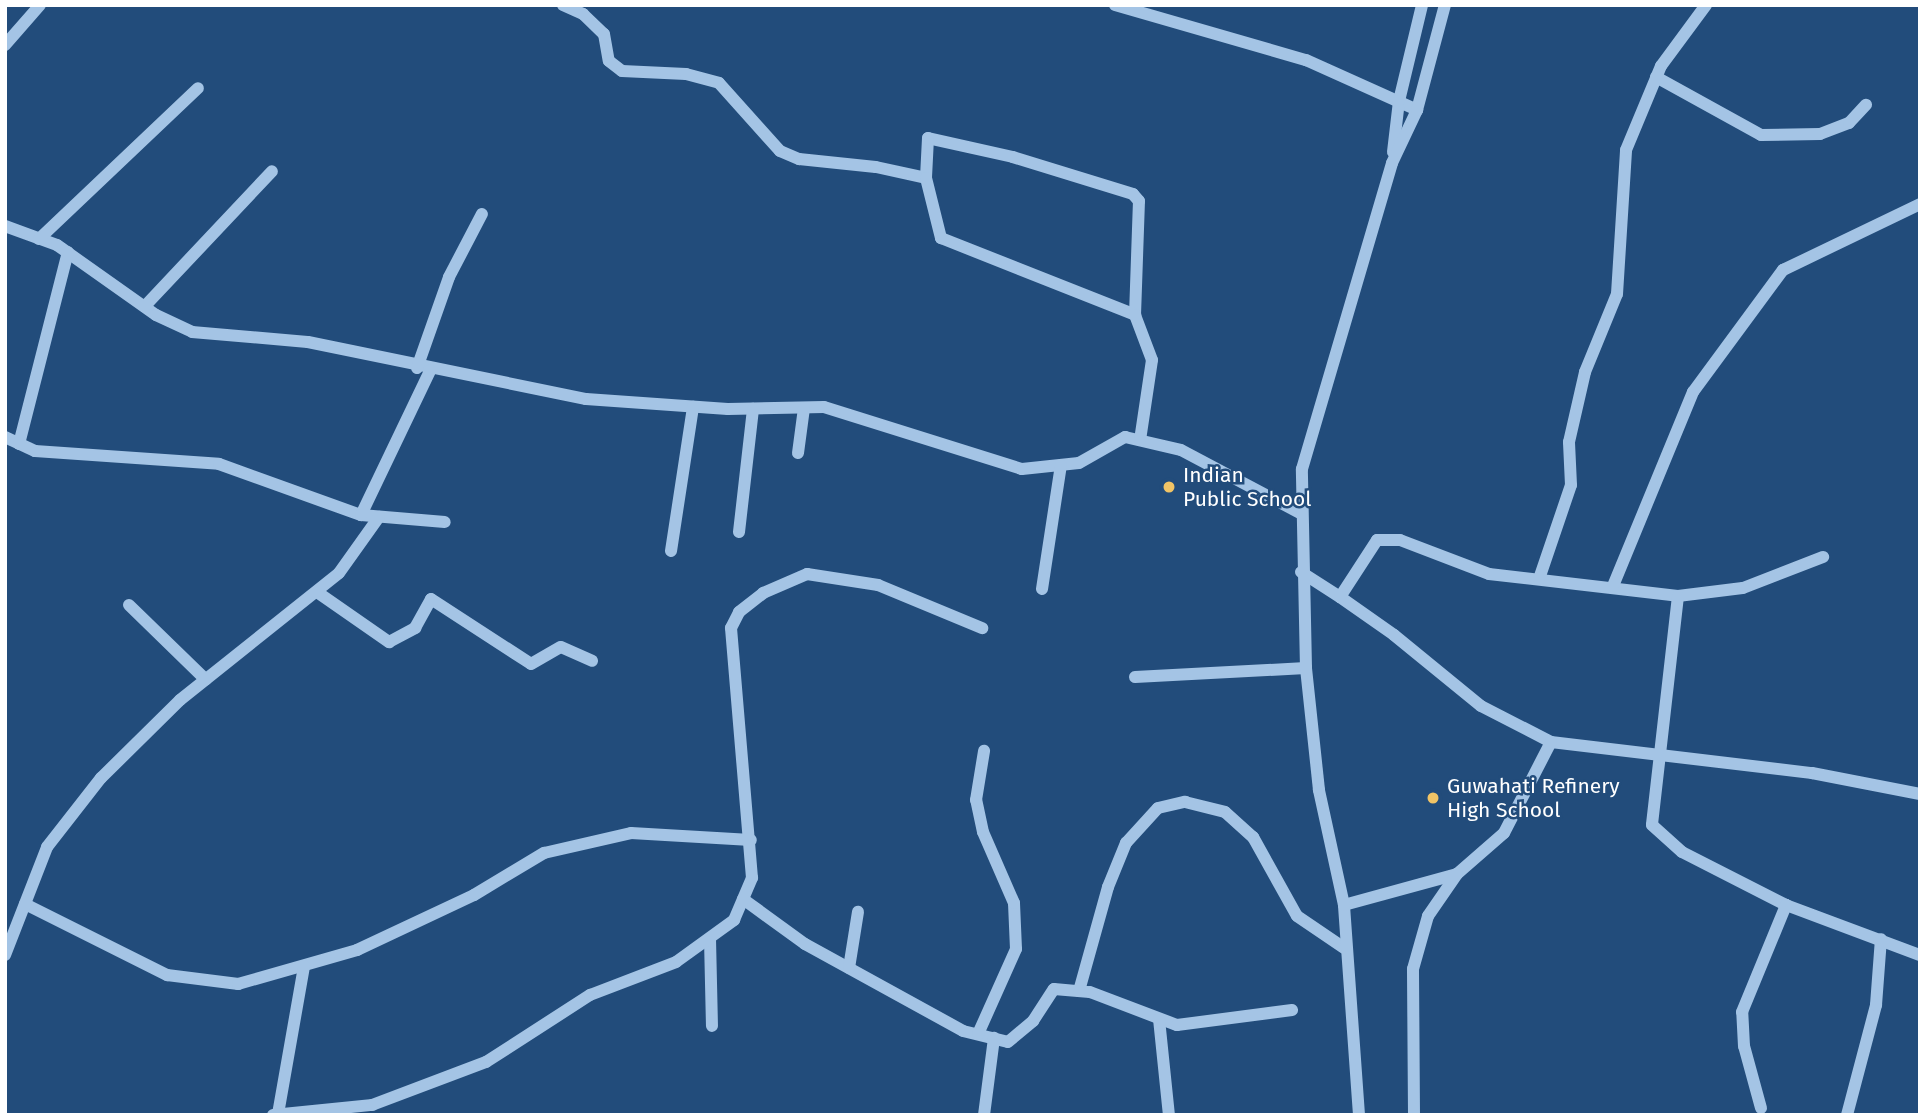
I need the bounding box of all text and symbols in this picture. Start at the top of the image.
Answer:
place label: Indian Public School [1183,462,1311,512]
marker: Indian Public School [1161,479,1177,495]
place label: Guwahati Refinery High School [1447,773,1620,823]
marker: Guwahati Refinery High School [1425,790,1441,806]

